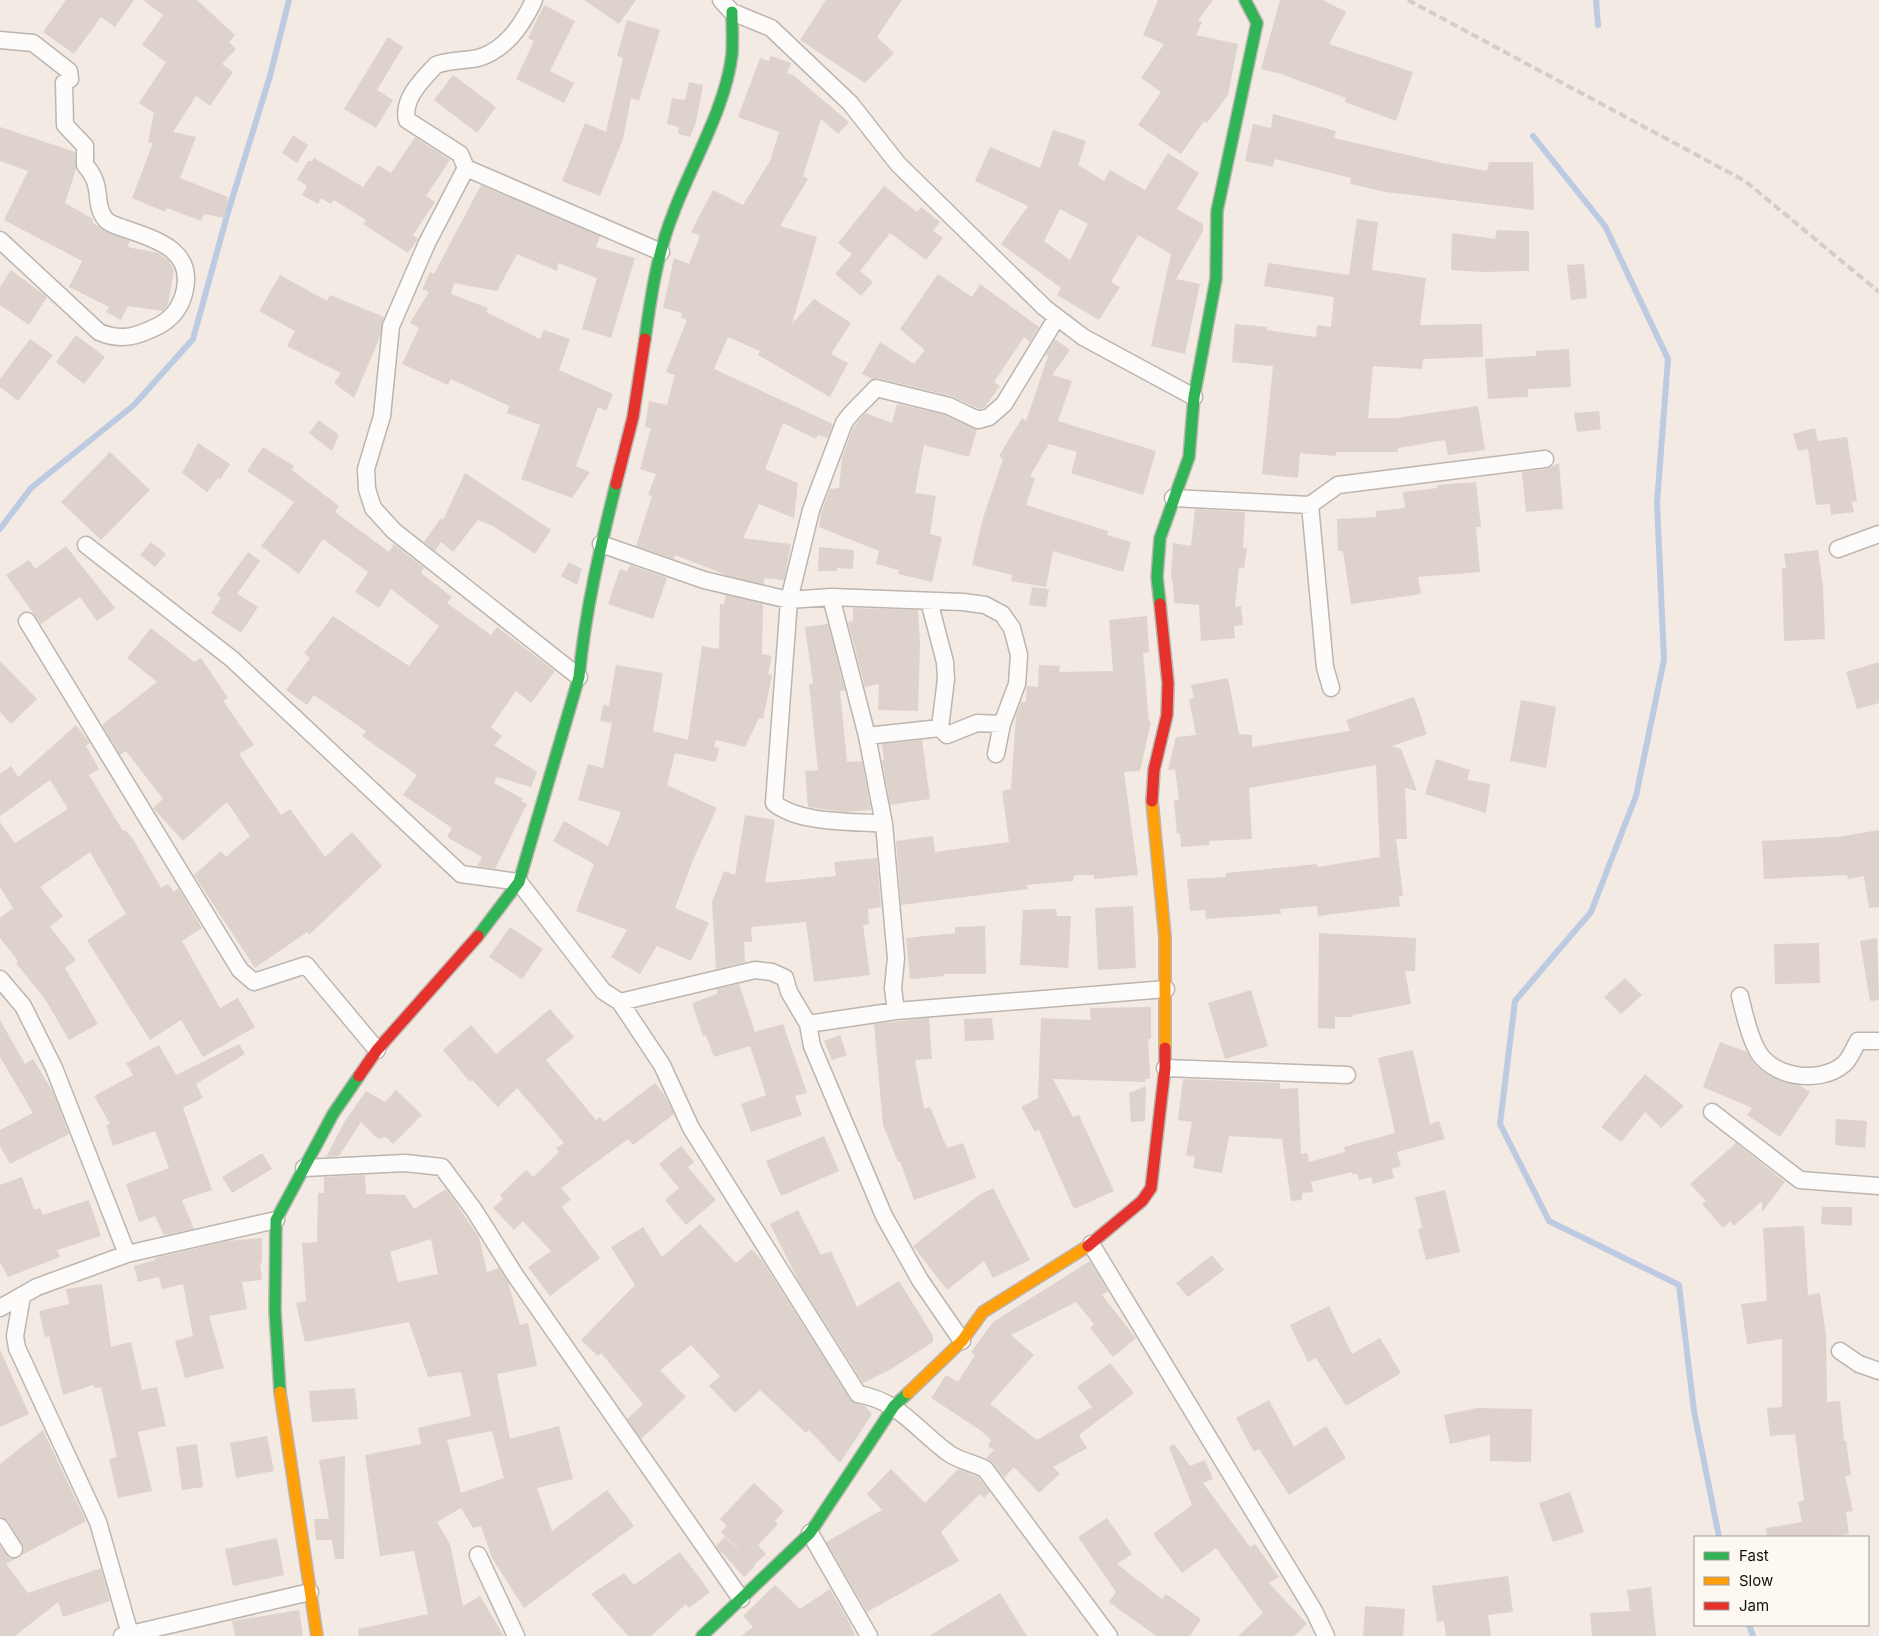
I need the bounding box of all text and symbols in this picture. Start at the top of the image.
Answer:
legend [1694,1536,1869,1626]
text: Fast [1739,1546,1769,1565]
text: Slow [1739,1571,1773,1590]
text: Jam [1739,1596,1769,1615]

